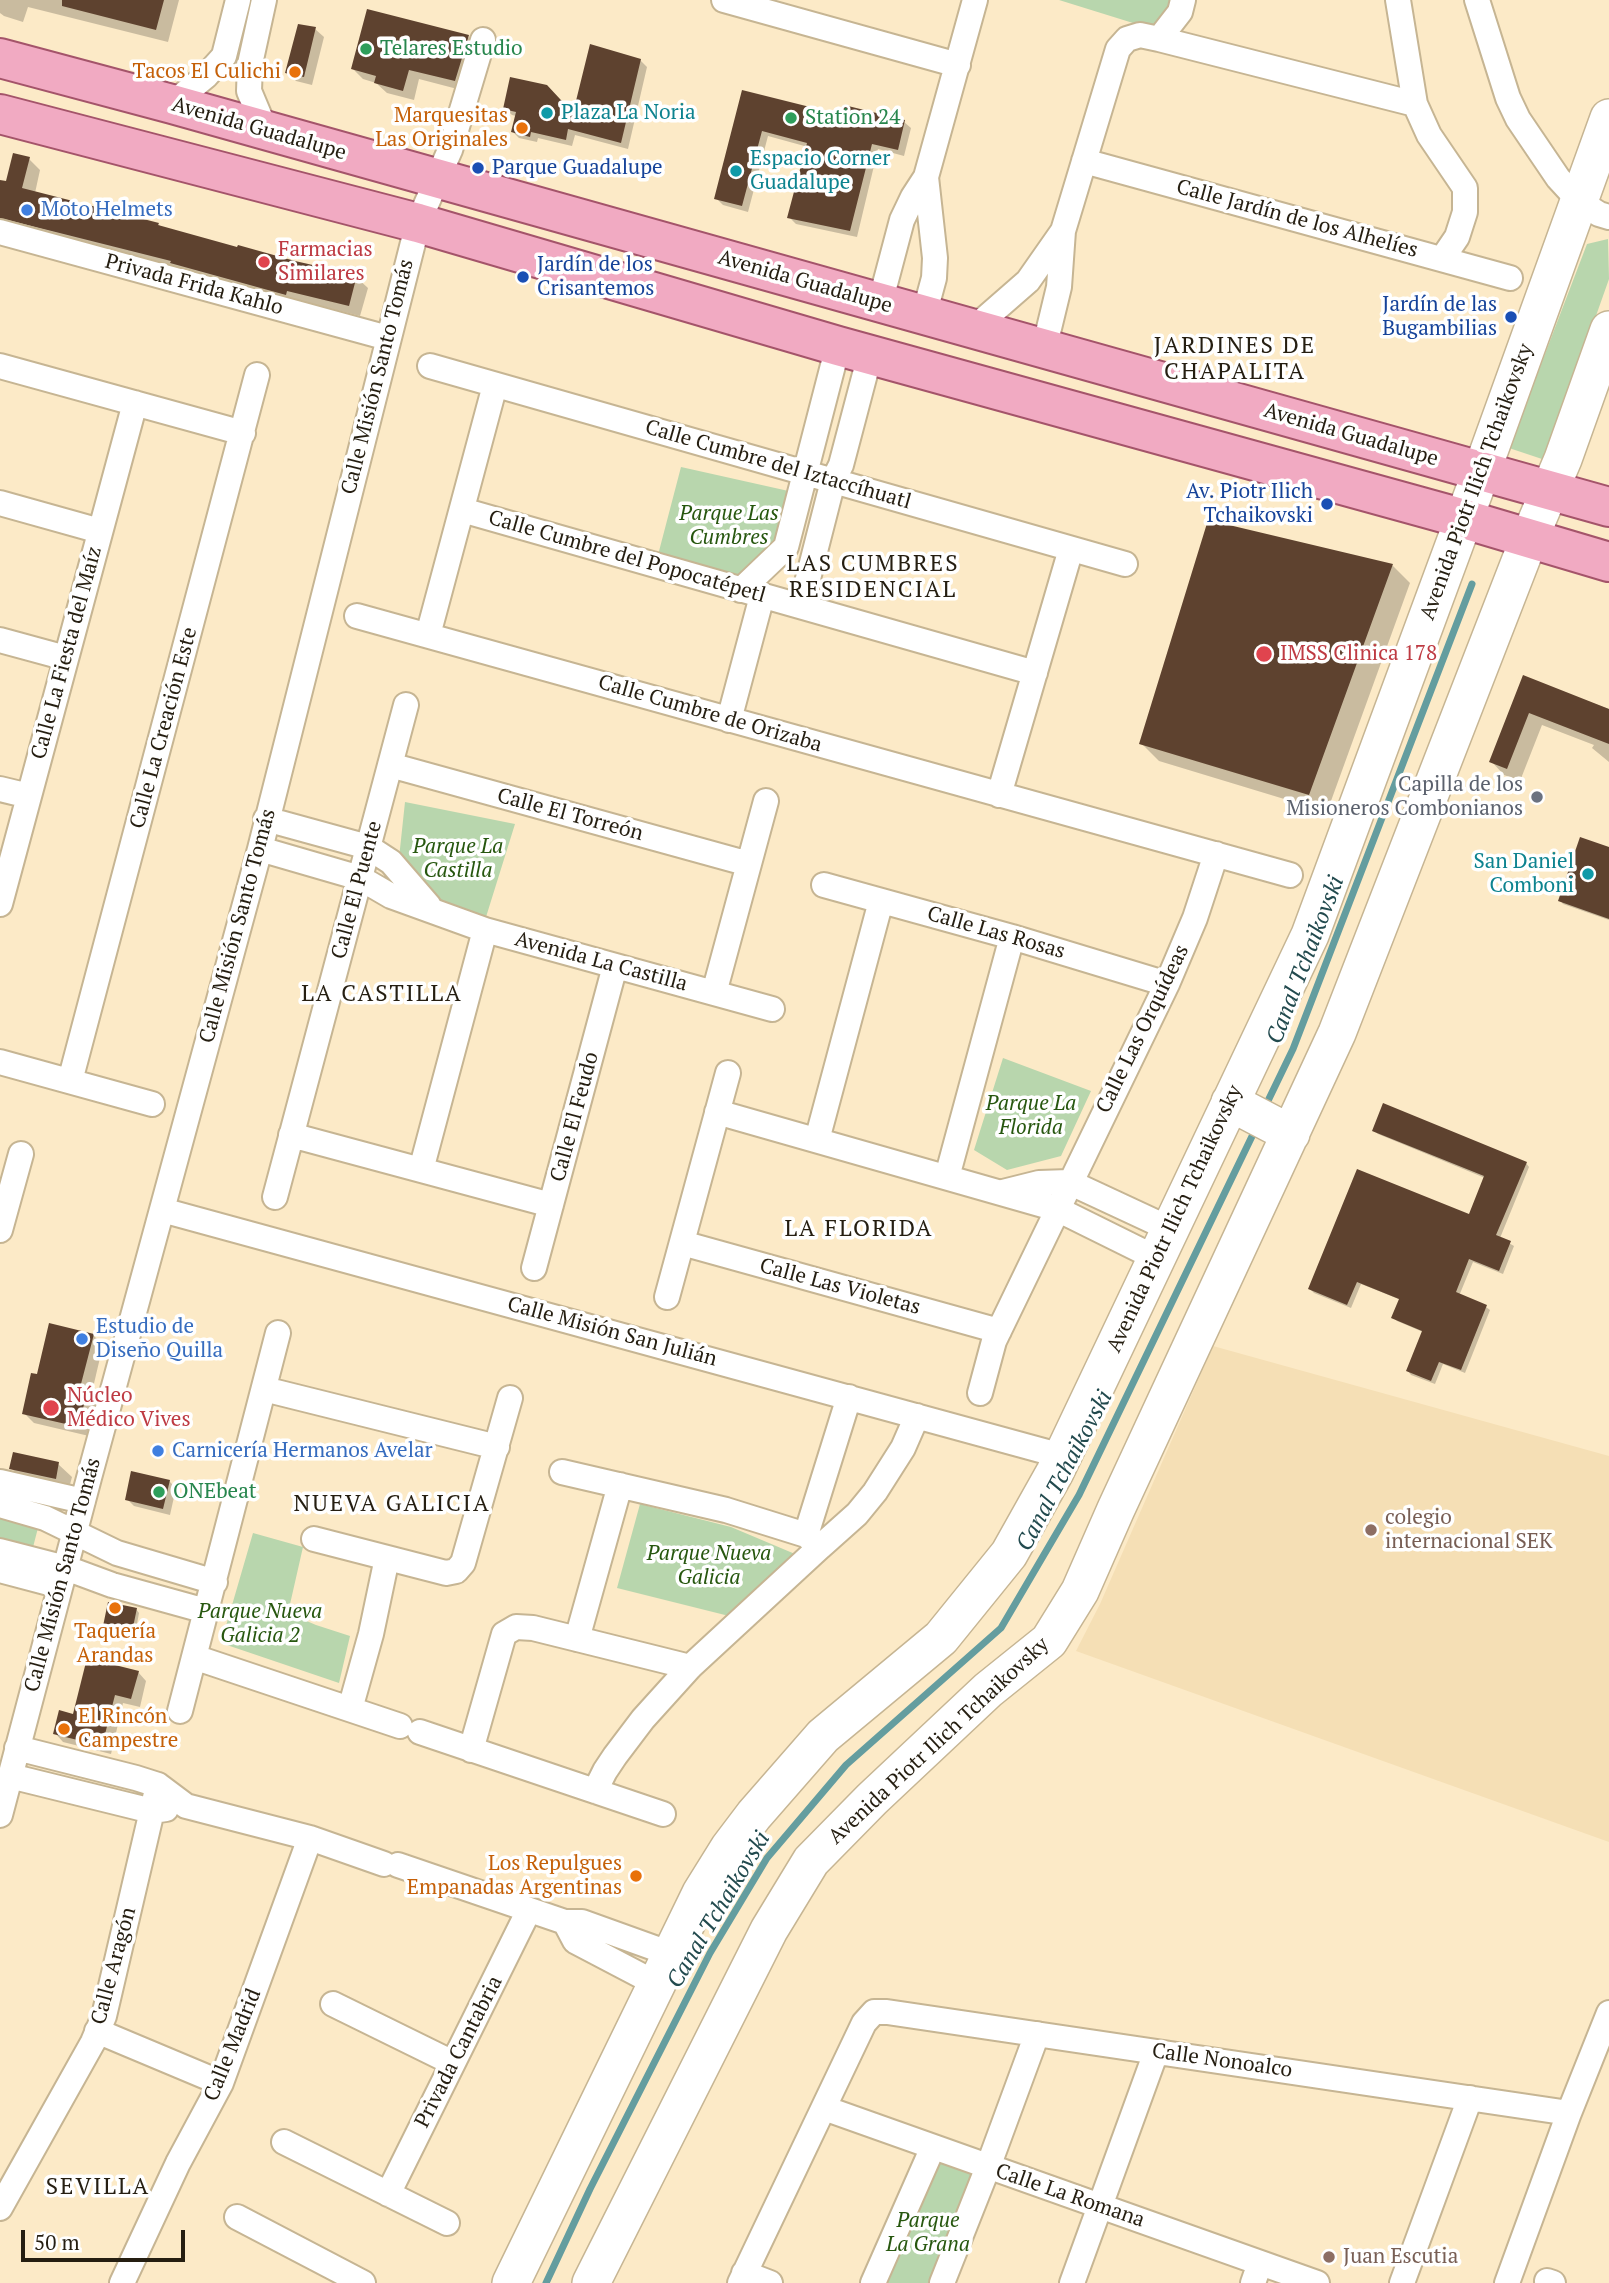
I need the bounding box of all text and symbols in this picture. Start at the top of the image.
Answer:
place label: Telares Estudio [380,36,523,62]
marker: Telares Estudio [358,41,374,57]
place label: Tacos El Culichi [133,59,281,85]
marker: Tacos El Culichi [287,64,303,80]
street label: Avenida Guadalupe [169,92,349,166]
place label: Plaza La Noria [561,100,696,126]
place label: Marquesitas Las Originales [375,103,508,153]
marker: Plaza La Noria [539,105,555,121]
place label: Station 24 [805,105,900,131]
marker: Station 24 [783,110,799,126]
marker: Marquesitas Las Originales [514,120,530,136]
place label: Espacio Corner Guadalupe [750,146,890,196]
place label: Parque Guadalupe [492,155,663,181]
marker: Parque Guadalupe [470,160,486,176]
marker: Espacio Corner Guadalupe [728,163,744,179]
street label: Calle Jardín de los Alhelíes [1173,175,1421,263]
place label: Moto Helmets [41,197,173,223]
marker: Moto Helmets [19,202,35,218]
place label: Farmacias Similares [278,237,373,287]
street label: Avenida Guadalupe [715,245,895,319]
street label: Privada Frida Kahlo [102,249,286,321]
place label: Jardín de los Crisantemos [537,252,654,302]
marker: Farmacias Similares [256,254,272,270]
street label: Calle Misión Santo Tomás [337,257,419,497]
marker: Jardín de los Crisantemos [515,269,531,285]
place label: Jardín de las Bugambilias [1382,292,1497,342]
marker: Jardín de las Bugambilias [1503,309,1519,325]
district label: JARDINES DE CHAPALITA [1155,332,1315,386]
street label: Avenida Piotr Ilich Tchaikovsky [1415,341,1539,623]
street label: Avenida Guadalupe [1261,398,1441,472]
street label: Calle Cumbre del Iztaccíhuatl [642,415,914,515]
place label: Av. Piotr Ilich Tchaikovski [1186,479,1313,529]
marker: Av. Piotr Ilich Tchaikovski [1319,496,1335,512]
park label: Parque Las Cumbres [679,501,779,551]
street label: Calle Cumbre del Popocatépetl [485,505,769,609]
street label: Calle La Fiesta del Maíz [26,544,108,762]
district label: LAS CUMBRES RESIDENCIAL [788,550,958,604]
street label: Calle La Creación Este [125,625,203,831]
place label: IMSS Clinica 178 [1280,641,1437,667]
marker: IMSS Clinica 178 [1254,644,1274,664]
street label: Calle Cumbre de Orizaba [595,670,825,758]
place label: Capilla de los Misioneros Combonianos [1286,772,1523,822]
street label: Calle El Torreón [494,783,646,847]
marker: Capilla de los Misioneros Combonianos [1529,789,1545,805]
street label: Calle Misión Santo Tomás [195,806,281,1046]
street label: Calle El Puente [326,818,388,962]
park label: Parque La Castilla [413,834,503,884]
place label: San Daniel Comboni [1473,849,1574,899]
marker: San Daniel Comboni [1580,866,1596,882]
water label: Canal Tchaikovski [1261,872,1351,1048]
street label: Calle Las Rosas [924,901,1068,965]
street label: Avenida La Castilla [512,927,690,997]
street label: Calle Las Orquídeas [1091,941,1195,1117]
district label: LA CASTILLA [303,980,461,1008]
street label: Calle El Feudo [546,1049,604,1185]
street label: Avenida Piotr Ilich Tchaikovsky [1102,1081,1248,1357]
park label: Parque La Florida [986,1091,1076,1141]
district label: LA FLORIDA [786,1215,932,1243]
street label: Calle Las Violetas [757,1253,923,1321]
street label: Calle Misión San Julián [504,1292,720,1372]
place label: Estudio de Diseño Quilla [96,1314,223,1364]
marker: Estudio de Diseño Quilla [74,1331,90,1347]
place label: Núcleo Médico Vives [67,1383,190,1433]
water label: Canal Tchaikovski [1011,1386,1119,1556]
marker: Núcleo Médico Vives [41,1398,61,1418]
place label: Carnicería Hermanos Avelar [172,1438,433,1464]
marker: Carnicería Hermanos Avelar [150,1443,166,1459]
street label: Calle Misión Santo Tomás [20,1455,106,1695]
place label: ONEbeat [173,1479,257,1505]
marker: ONEbeat [151,1484,167,1500]
district label: NUEVA GALICIA [295,1490,489,1518]
place label: colegio internacional SEK [1385,1505,1553,1555]
marker: colegio internacional SEK [1363,1522,1379,1538]
park label: Parque Nueva Galicia [647,1541,771,1591]
park label: Parque Nueva Galicia 2 [198,1599,322,1649]
marker: Taquería Arandas [107,1600,123,1616]
place label: Taquería Arandas [74,1619,156,1669]
street label: Avenida Piotr Ilich Tchaikovsky [824,1632,1054,1850]
place label: El Rincón Campestre [78,1704,178,1754]
marker: El Rincón Campestre [56,1721,72,1737]
water label: Canal Tchaikovski [661,1827,777,1993]
place label: Los Repulgues Empanadas Argentinas [407,1851,622,1901]
marker: Los Repulgues Empanadas Argentinas [628,1868,644,1884]
street label: Calle Aragón [86,1905,142,2027]
street label: Privada Cantabria [410,1972,508,2132]
street label: Calle Madrid [199,1985,267,2105]
street label: Calle Nonoalco [1150,2039,1294,2083]
street label: Calle La Romana [992,2159,1148,2233]
district label: SEVILLA [47,2173,149,2201]
park label: Parque La Grana [886,2208,970,2258]
scale bar [24,2216,189,2260]
text: 50 m [34,2228,80,2256]
place label: Juan Escutia [1343,2244,1458,2270]
marker: Juan Escutia [1321,2249,1337,2265]

